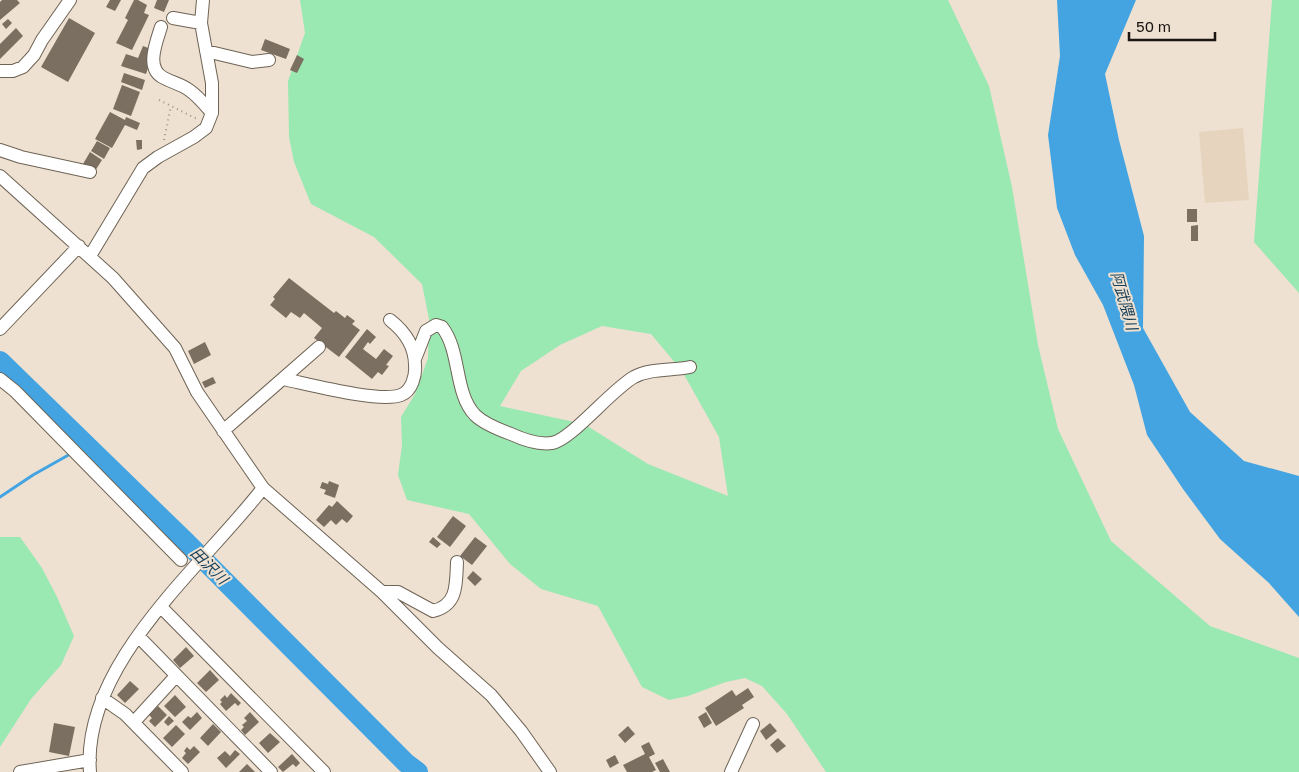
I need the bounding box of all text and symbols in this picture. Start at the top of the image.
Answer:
scale bar [1129,10,1215,42]
text: 50 m [1136,17,1171,35]
water label: 阿武隈川 [1108,269,1142,334]
water label: 田沢川 [187,543,233,589]

